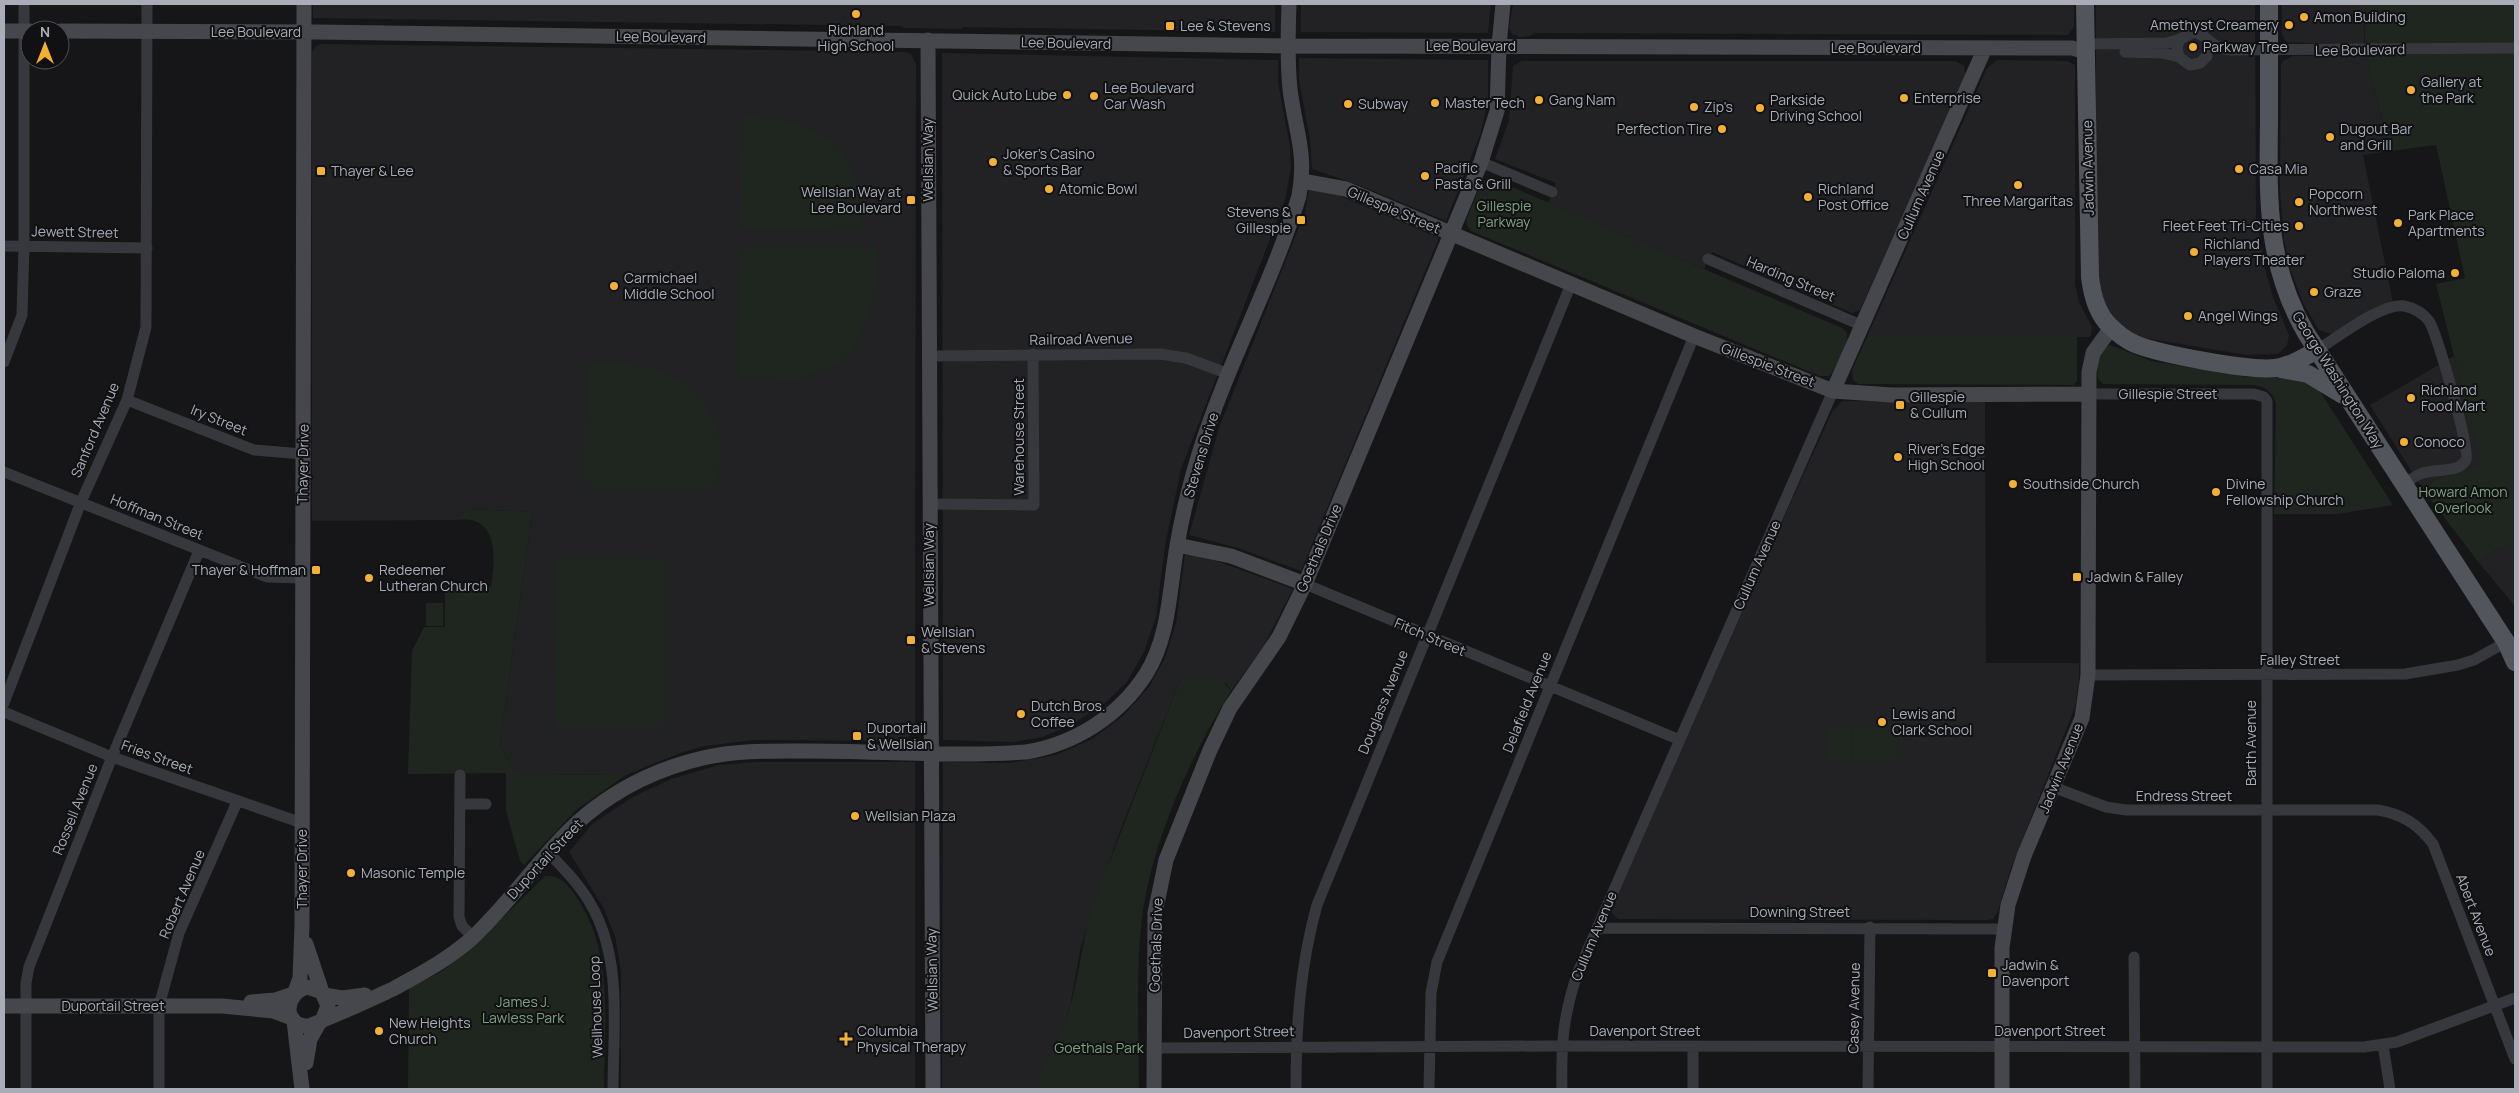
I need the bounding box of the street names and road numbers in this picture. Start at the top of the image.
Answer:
street label: Lee Boulevard [211,22,301,41]
street label: Lee Boulevard [616,26,706,47]
street label: Lee Boulevard [1021,32,1111,53]
street label: Lee Boulevard [1426,36,1516,55]
street label: Lee Boulevard [1831,38,1921,57]
street label: Lee Boulevard [2315,39,2405,60]
street label: Wellsian Way [918,118,937,202]
street label: Jadwin Avenue [2077,120,2098,216]
street label: Cullum Avenue [1892,147,1949,242]
street label: Gillespie Street [1345,181,1444,238]
street label: Jewett Street [31,221,119,242]
street label: Harding Street [1744,251,1839,306]
street label: George Washington Way [2288,308,2389,452]
street label: Railroad Avenue [1029,328,1133,349]
street label: Gillespie Street [1719,338,1818,391]
street label: Warehouse Street [1009,378,1028,496]
street label: Sanford Avenue [66,379,123,480]
street label: Gillespie Street [2119,384,2218,403]
street label: Iry Street [188,400,251,440]
street label: Stevens Drive [1179,410,1222,500]
street label: Thayer Drive [292,424,313,504]
street label: Hoffman Street [108,489,207,544]
street label: Goethals Drive [1291,501,1346,595]
street label: Cullum Avenue [1728,517,1785,612]
street label: Wellsian Way [919,523,938,607]
street label: Fitch Street [1392,613,1469,660]
street label: Douglass Avenue [1353,647,1412,757]
street label: Delafield Avenue [1498,648,1555,755]
street label: Falley Street [2260,650,2341,669]
street label: Barth Avenue [2241,700,2260,786]
street label: Jadwin Avenue [2034,720,2087,816]
street label: Fries Street [119,735,196,778]
street label: Rossell Avenue [48,760,102,857]
street label: Endress Street [2136,786,2233,805]
street label: Duportail Street [502,814,587,903]
street label: Thayer Drive [292,829,311,909]
street label: Robert Avenue [154,846,209,941]
street label: Abert Avenue [2452,871,2501,959]
street label: Cullum Avenue [1566,888,1621,984]
street label: Goethals Drive [1144,898,1167,992]
street label: Downing Street [1750,902,1851,921]
street label: Wellsian Way [921,927,942,1012]
street label: Wellhouse Loop [584,956,607,1058]
street label: Casey Avenue [1843,962,1864,1054]
street label: Duportail Street [61,996,165,1015]
street label: Davenport Street [1183,1021,1295,1042]
street label: Davenport Street [1589,1021,1701,1040]
street label: Davenport Street [1994,1021,2106,1040]

